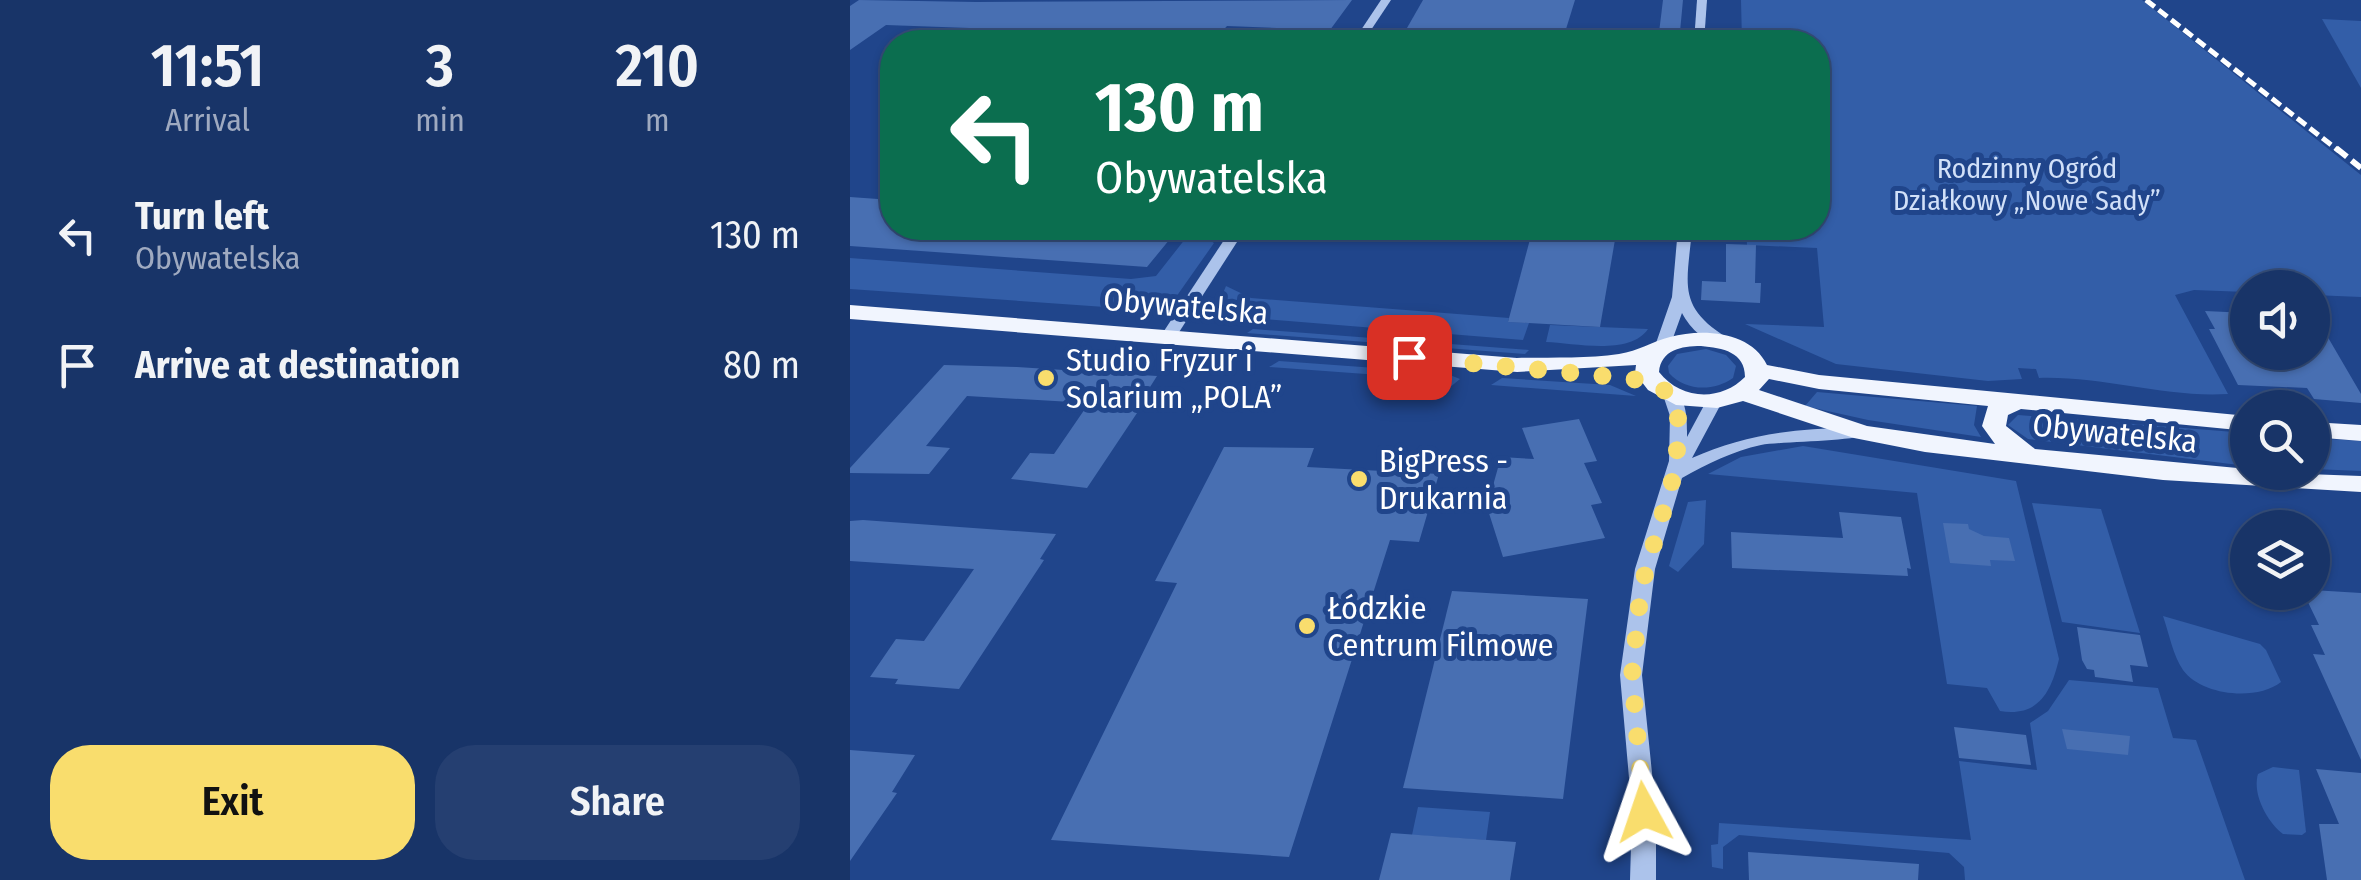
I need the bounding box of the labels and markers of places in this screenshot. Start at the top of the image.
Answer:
pin [1367,315,1452,400]
place label: Studio Fryzur i Solarium „POLA” [1066,341,1282,416]
marker: Studio Fryzur i Solarium „POLA” [1035,367,1057,389]
place label: BigPress - Drukarnia [1379,442,1508,517]
marker: BigPress - Drukarnia [1348,468,1370,490]
place label: Łódzkie Centrum Filmowe [1327,589,1554,664]
marker: Łódzkie Centrum Filmowe [1296,615,1318,637]

